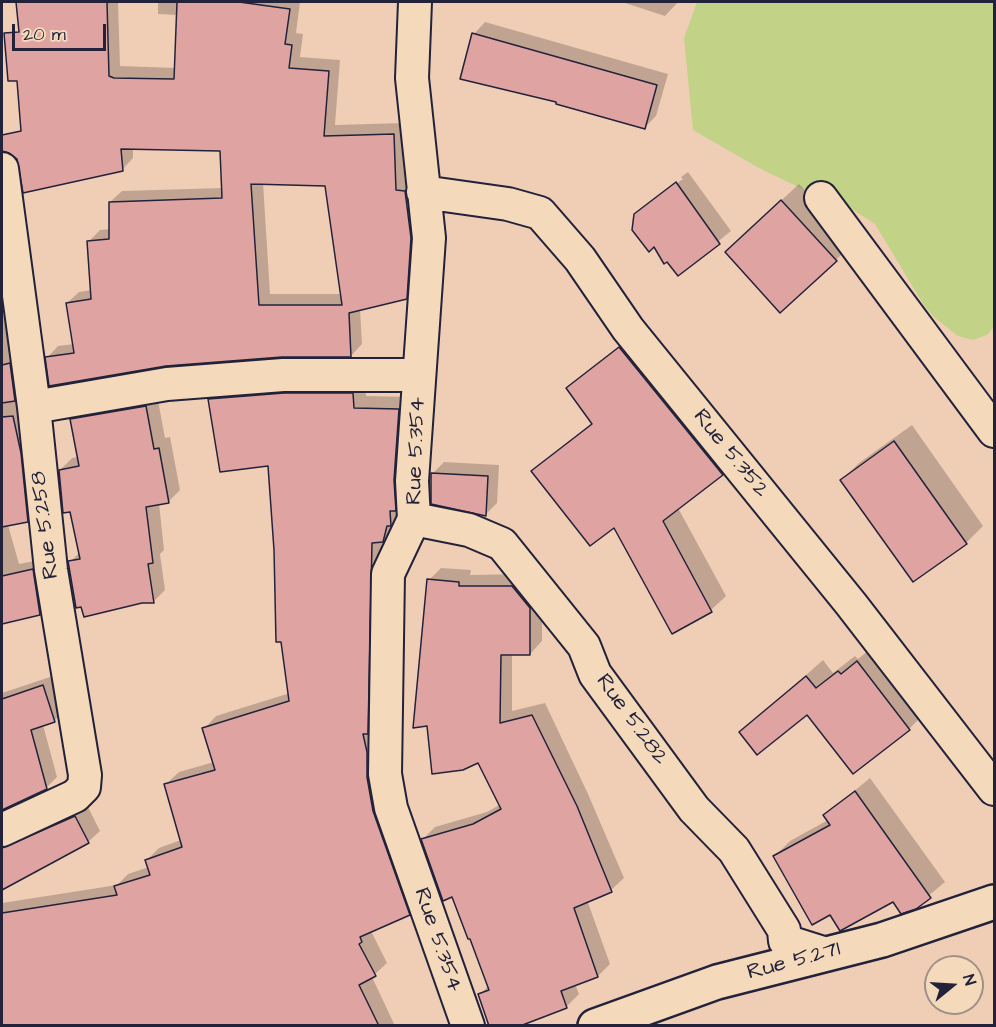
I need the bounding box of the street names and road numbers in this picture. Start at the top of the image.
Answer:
street label: Rue 5.354 [402,397,432,505]
street label: Rue 5.352 [687,405,773,503]
street label: Rue 5.258 [26,469,66,581]
street label: Rue 5.282 [589,669,673,771]
street label: Rue 5.354 [407,885,467,995]
street label: Rue 5.271 [745,937,843,987]

